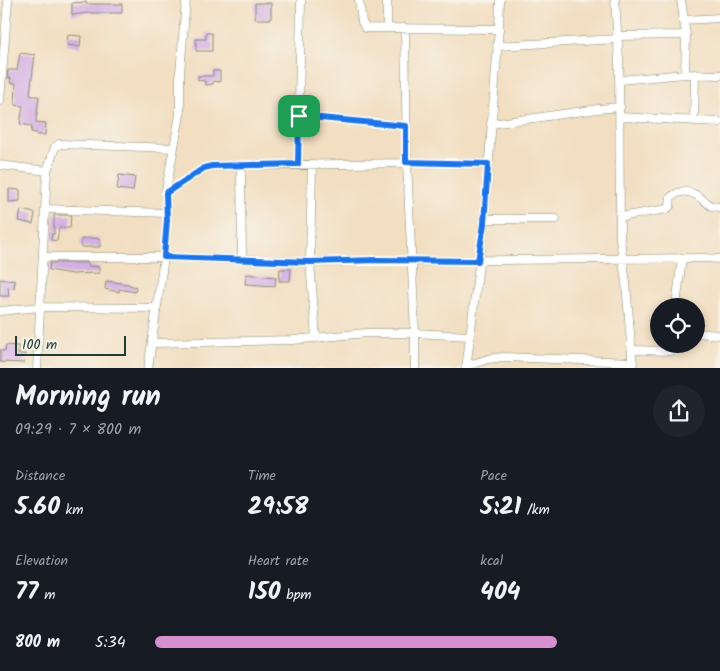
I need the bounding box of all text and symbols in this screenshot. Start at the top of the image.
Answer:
pin [278,95,320,137]
icon: arrive [285,102,313,130]
map controls [650,298,705,353]
button: locate [650,298,705,353]
scale bar [15,333,126,357]
text: 100 m [22,334,57,356]
text: Morning run [15,375,161,420]
button: share [653,385,705,437]
text: 09:29 · 7 × 800 m [15,417,141,442]
text: Distance [15,465,65,487]
text: Time [248,465,276,487]
text: Pace [480,465,507,487]
text: 5.60 [15,487,60,527]
text: 29:58 [248,487,308,527]
text: 5:21 [480,487,521,527]
text: km [60,499,83,521]
text: /km [521,499,550,521]
text: Elevation [15,550,68,572]
text: Heart rate [248,550,309,572]
text: kcal [480,550,503,572]
text: 77 [15,572,39,612]
text: 150 [248,572,281,612]
text: 404 [480,572,520,612]
text: m [39,584,55,606]
text: bpm [281,584,312,606]
text: 800 m [15,630,60,655]
text: 5:34 [95,630,125,655]

